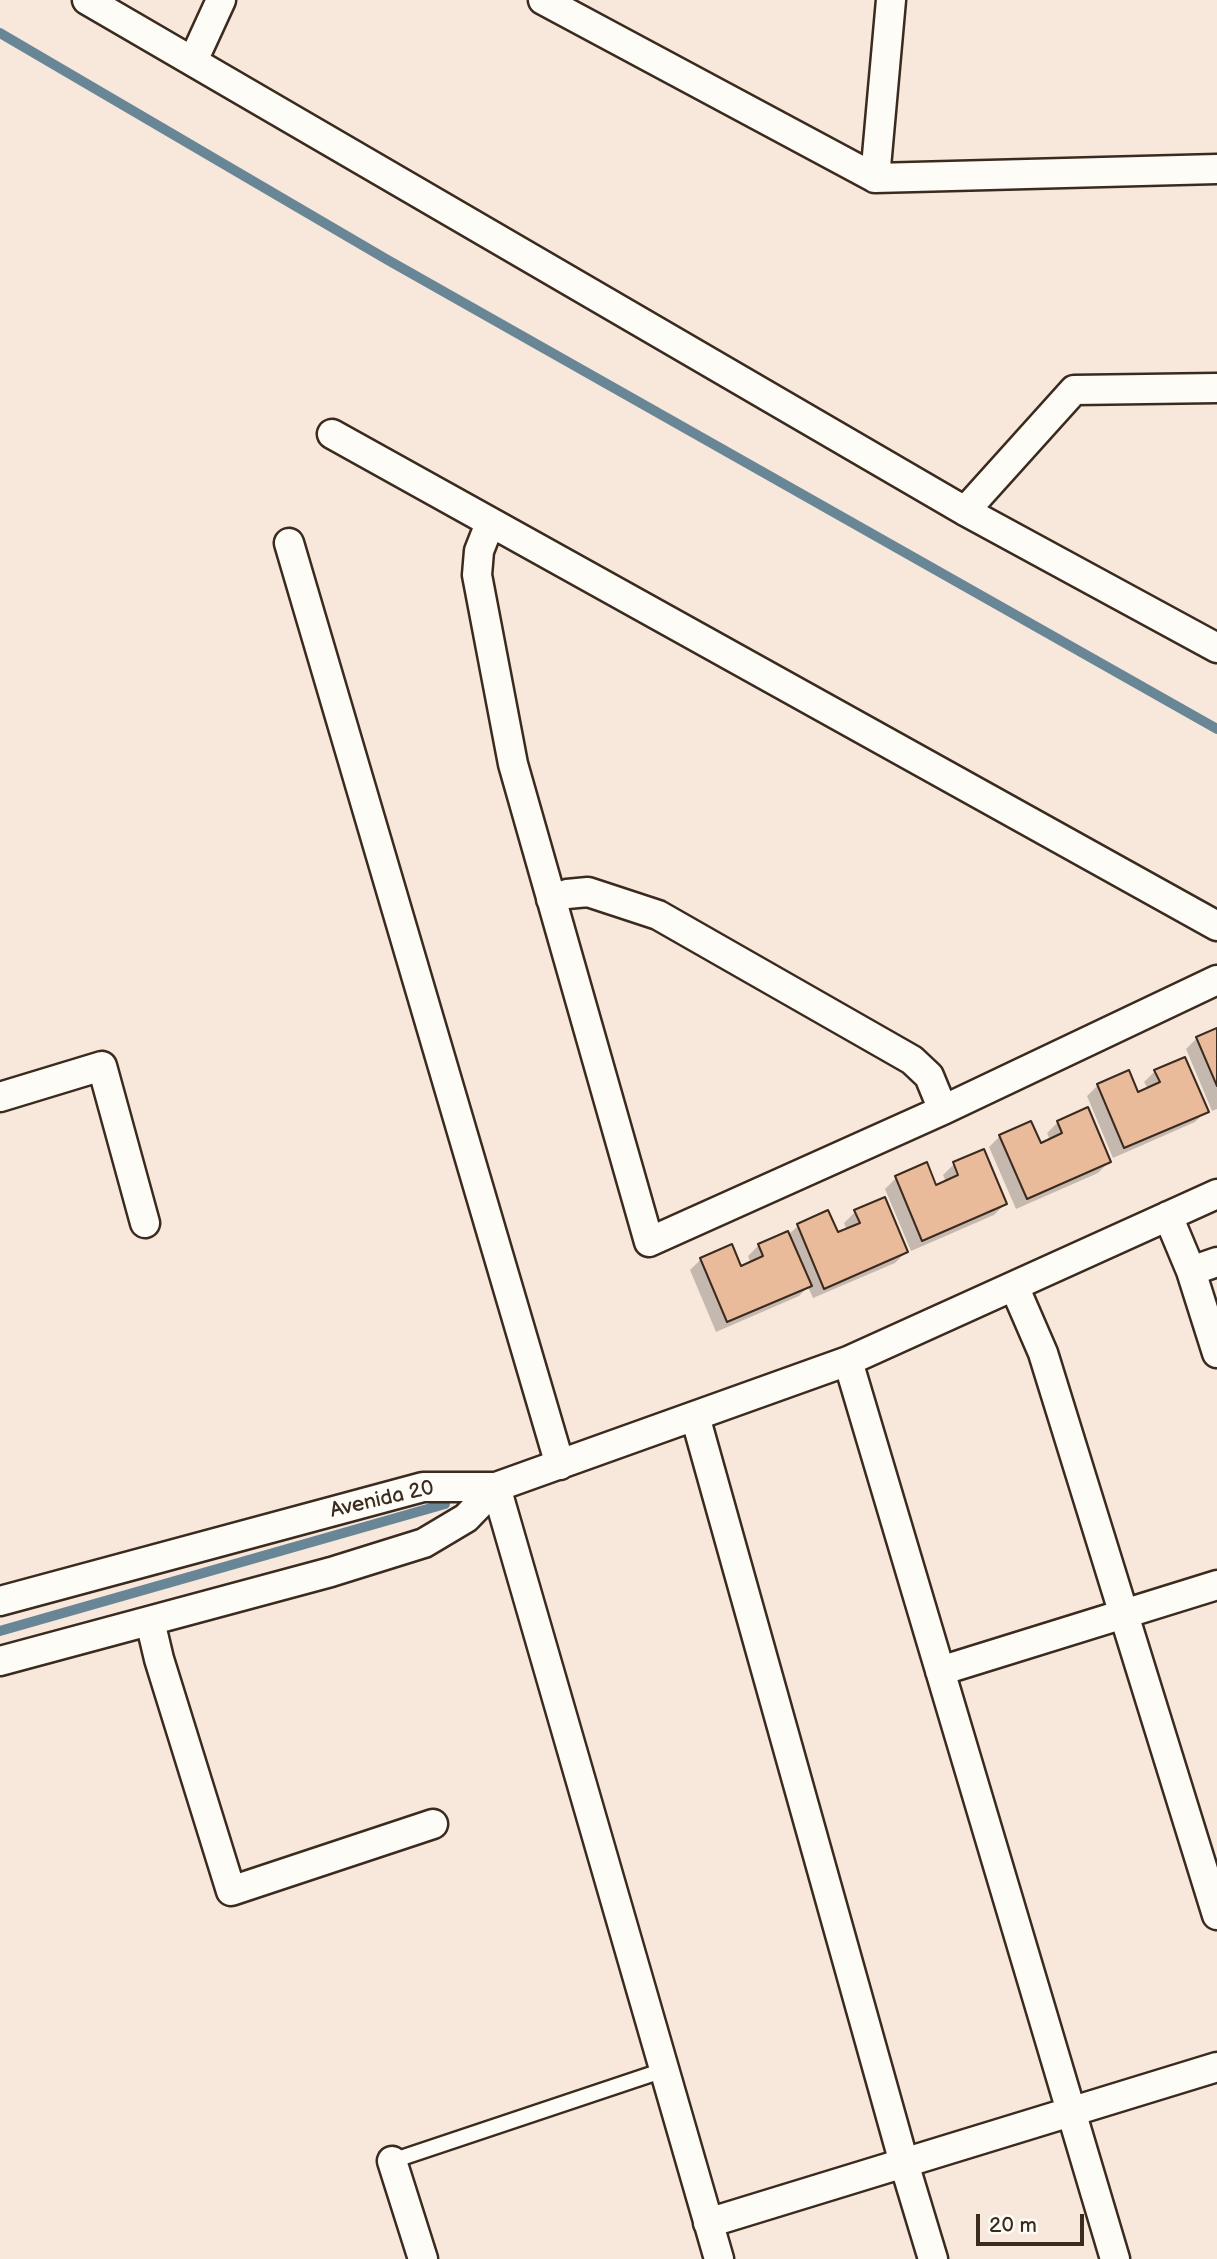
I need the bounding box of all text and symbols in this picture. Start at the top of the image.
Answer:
street label: Avenida 20 [328,1476,436,1524]
scale bar [979,2200,1088,2244]
text: 20 m [989,2213,1037,2238]

